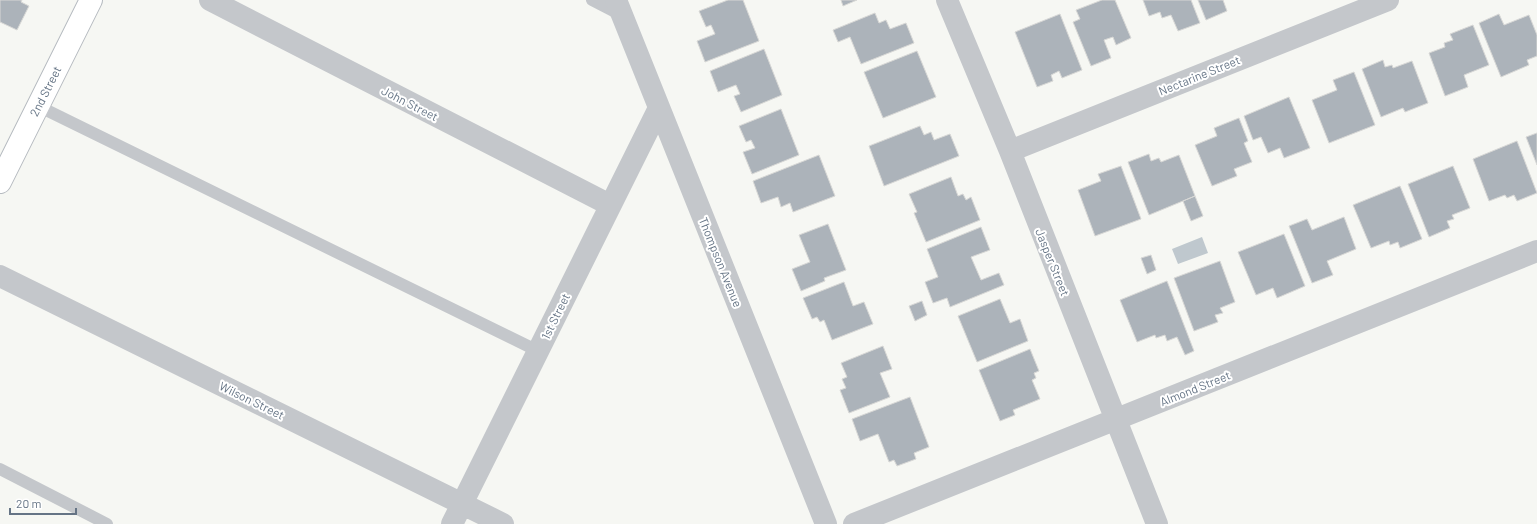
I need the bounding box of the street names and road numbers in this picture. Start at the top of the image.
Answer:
street label: Nectarine Street [1156,52,1242,98]
street label: 2nd Street [26,64,64,118]
street label: John Street [379,83,441,123]
street label: Thompson Avenue [697,215,745,309]
street label: Jasper Street [1033,226,1073,298]
street label: 1st Street [538,291,572,341]
street label: Almond Street [1158,368,1232,408]
street label: Wilson Street [217,378,287,422]

